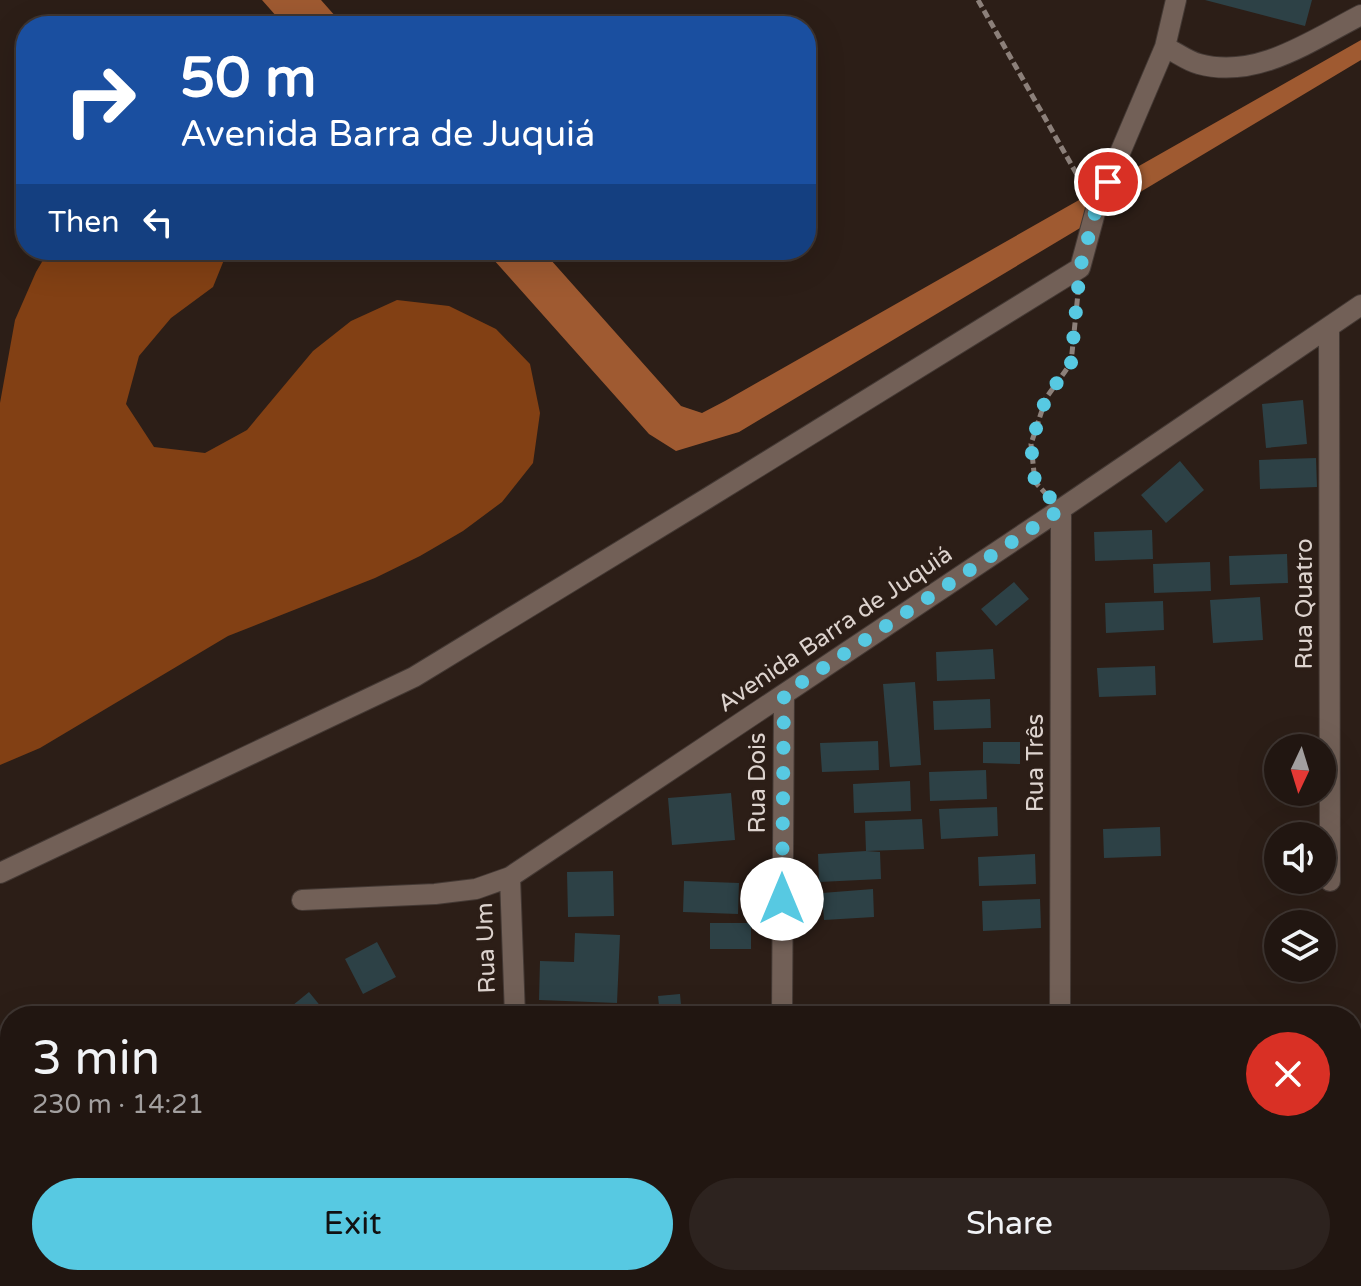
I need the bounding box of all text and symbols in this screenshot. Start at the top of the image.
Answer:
text: 50 m [180,45,316,112]
icon: right [48,48,152,152]
text: Avenida Barra de Juquiá [180,113,595,156]
pin [1074,148,1142,216]
icon: arrive [1086,160,1130,204]
icon: left [136,200,180,244]
text: Then [48,204,120,241]
street label: Rua Quatro [1290,538,1319,670]
street label: Avenida Barra de Juquiá [712,540,958,718]
street label: Rua Três [1021,714,1050,812]
street label: Rua Dois [743,732,772,834]
north arrow [1264,734,1336,806]
map controls [1264,734,1336,982]
button: sound [1264,822,1336,894]
position arrow [740,857,824,941]
street label: Rua Um [470,902,502,994]
button: layers [1264,910,1336,982]
text: 3 min [32,1030,160,1088]
button: close [1246,1032,1330,1116]
text: 230 m · 14:21 [32,1089,204,1120]
button: Exit [32,1178,673,1270]
button: Share [689,1178,1330,1270]

